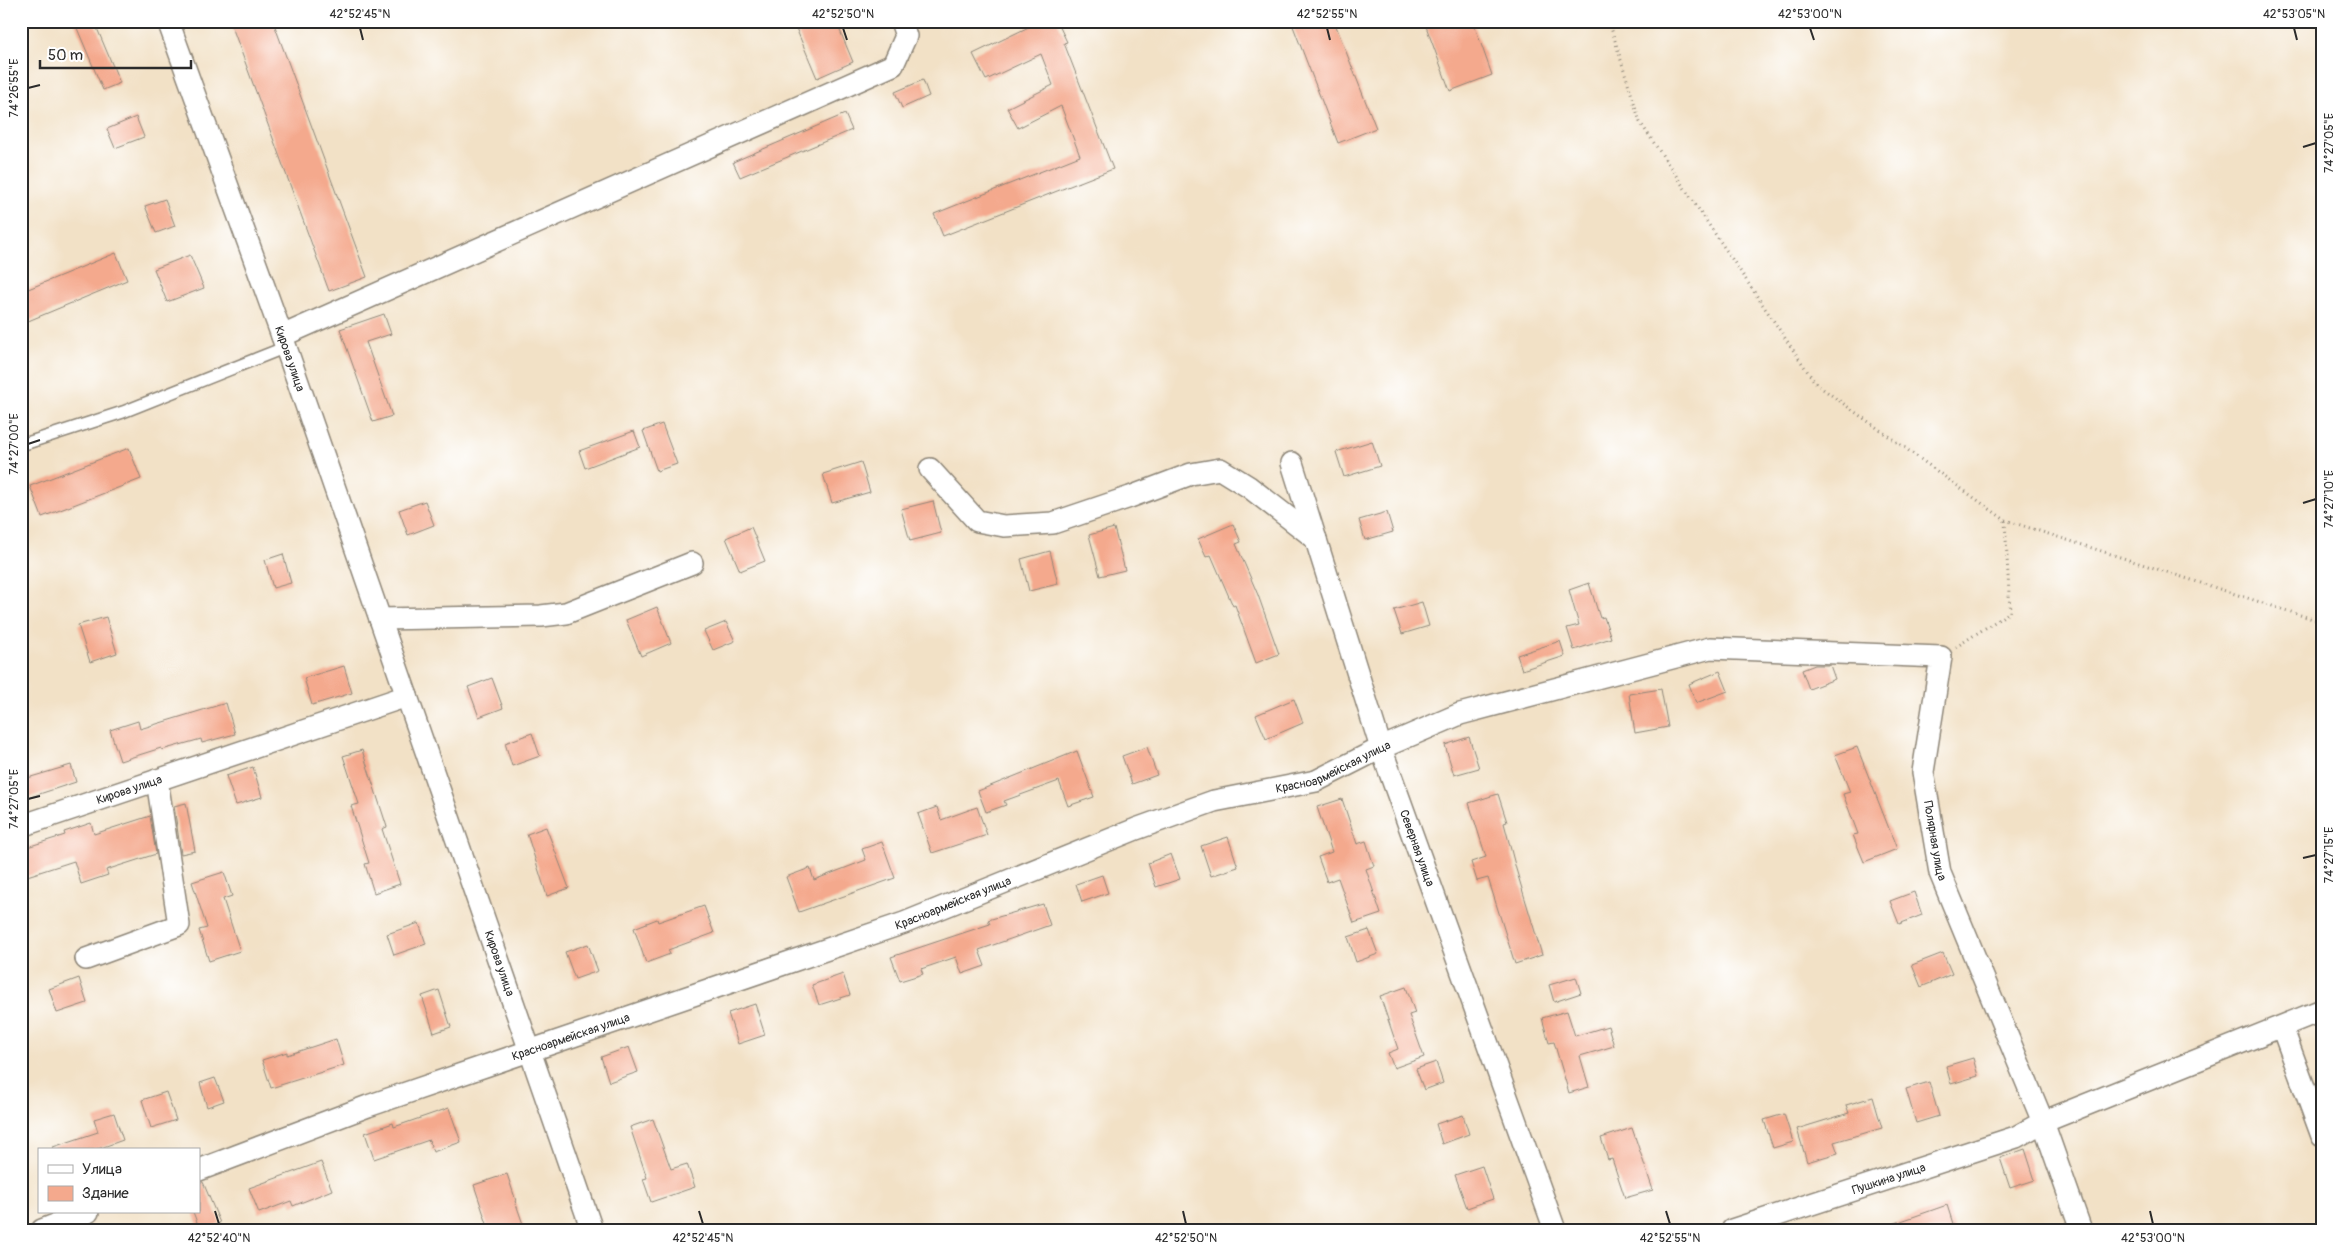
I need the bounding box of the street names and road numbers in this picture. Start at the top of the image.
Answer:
street label: Кирова улица [271,324,308,394]
street label: Красноармейская улица [1274,738,1393,797]
street label: Кирова улица [94,772,164,808]
street label: Полярная улица [1920,800,1950,884]
street label: Северная улица [1396,808,1438,889]
street label: Красноармейская улица [893,873,1014,933]
street label: Кирова улица [481,929,517,999]
street label: Красноармейская улица [510,1010,632,1064]
street label: Пушкина улица [1850,1160,1928,1198]

